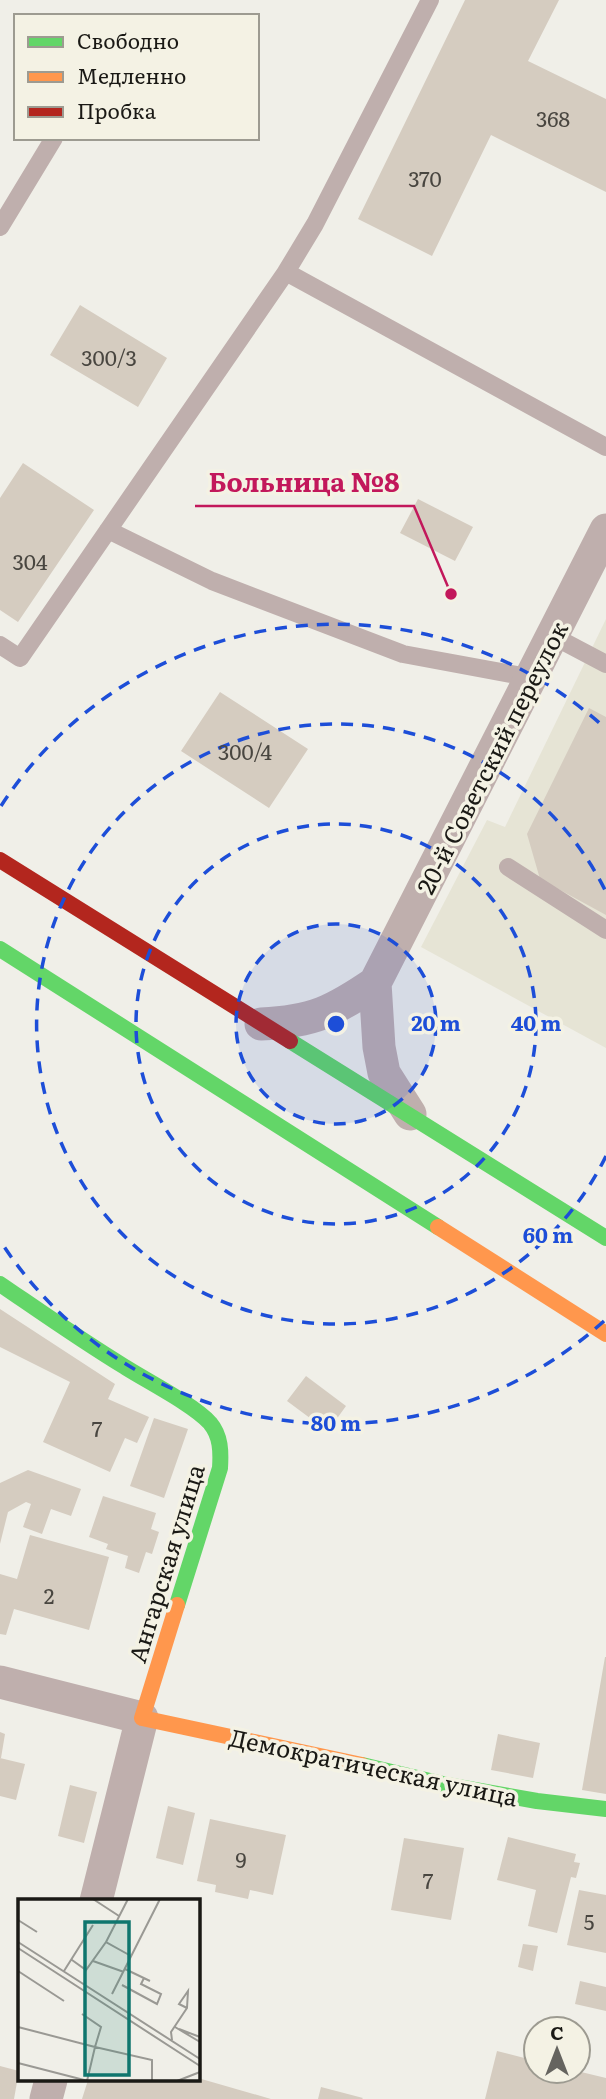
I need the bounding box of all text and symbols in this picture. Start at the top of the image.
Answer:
legend [14,14,259,140]
text: Свободно [77,24,179,55]
text: Медленно [77,59,186,90]
text: Пробка [77,94,157,125]
house number: 368 [536,102,570,133]
house number: 370 [408,162,442,193]
house number: 300/3 [81,341,137,372]
callout: Больница №8 [195,459,414,506]
text: Больница №8 [209,461,399,500]
house number: 304 [12,545,48,576]
street label: 20-й Советский переулок [407,615,575,899]
house number: 300/4 [218,735,272,766]
text: 20 m [411,1006,461,1037]
text: 40 m [511,1006,561,1037]
centre of rings [324,1012,348,1036]
text: 60 m [523,1218,573,1249]
text: 80 m [311,1406,361,1437]
house number: 7 [92,1412,103,1443]
street label: Ангарская улица [118,1460,212,1666]
house number: 2 [44,1579,54,1610]
street label: Демократическая улица [227,1718,521,1814]
house number: 9 [236,1843,247,1874]
house number: 7 [423,1864,434,1895]
inset map [18,1899,200,2082]
house number: 5 [584,1905,594,1936]
north arrow [522,2015,592,2085]
text: С [550,2018,564,2046]

